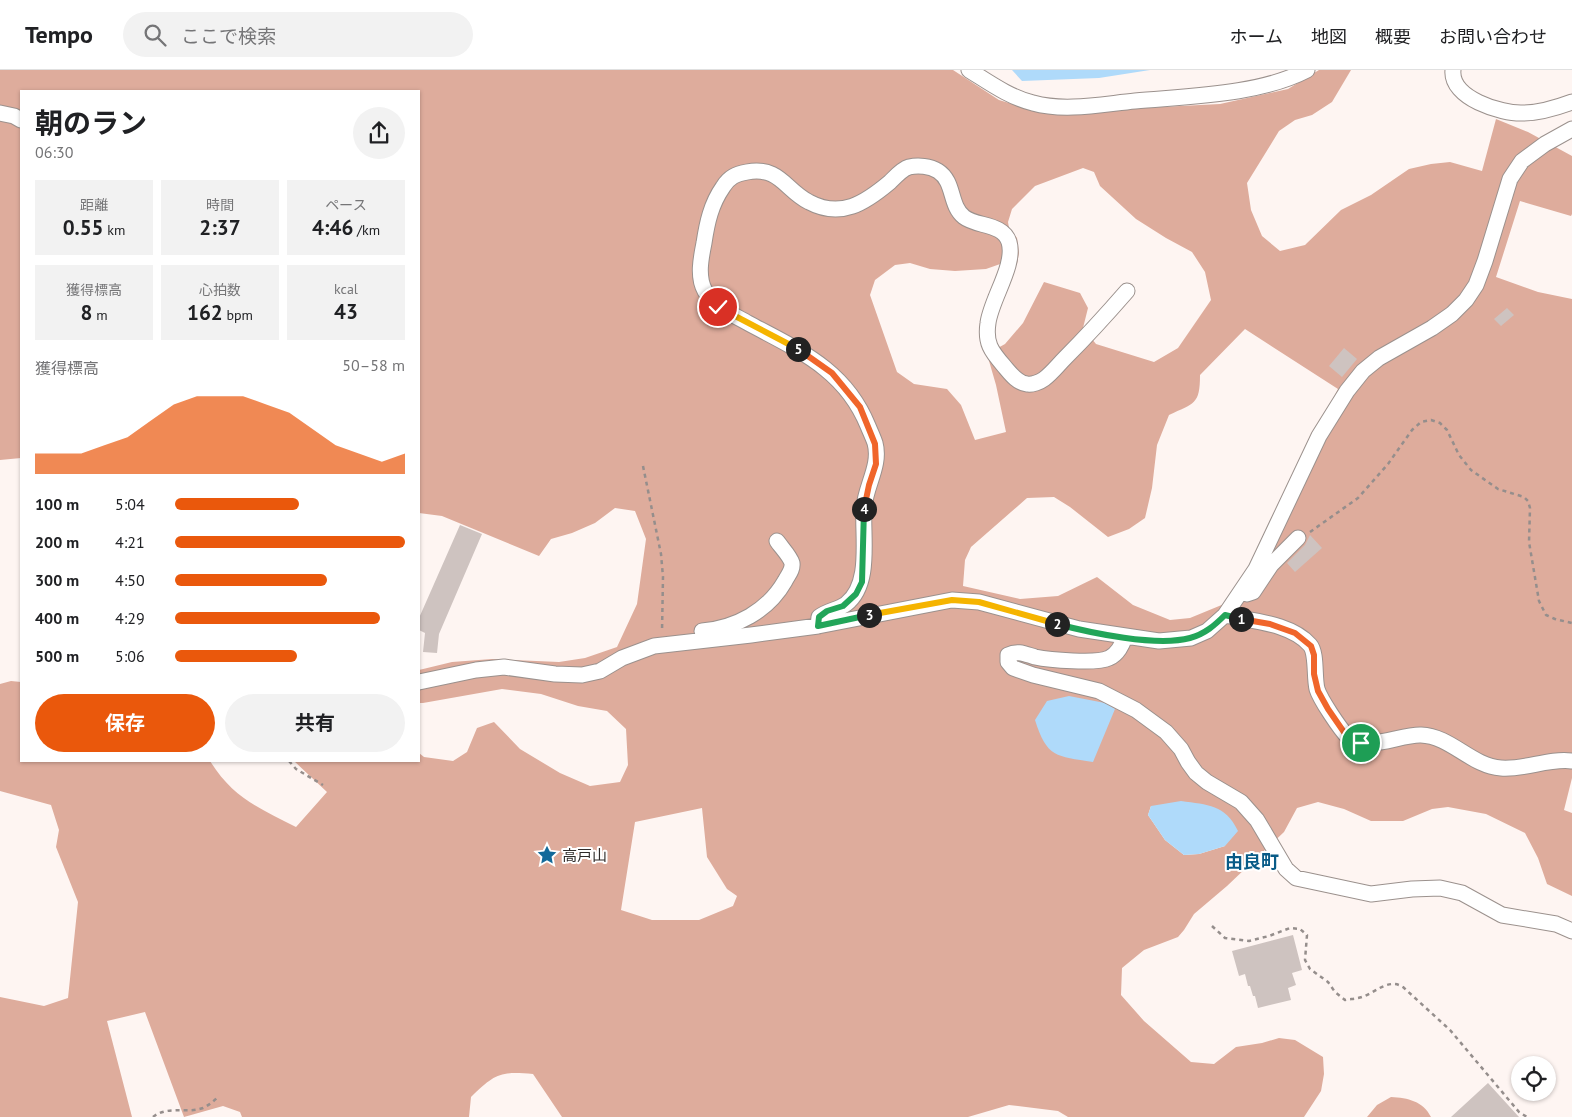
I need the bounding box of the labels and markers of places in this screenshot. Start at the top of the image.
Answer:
pin [697,286,739,328]
pin: 5 [786,336,810,362]
pin: 4 [852,496,876,522]
pin: 3 [856,602,882,628]
pin: 1 [1228,606,1254,632]
pin: 2 [1044,612,1070,636]
pin [1340,722,1382,764]
place icon: 高戸山 [536,844,558,866]
place label: 高戸山 [562,846,607,865]

